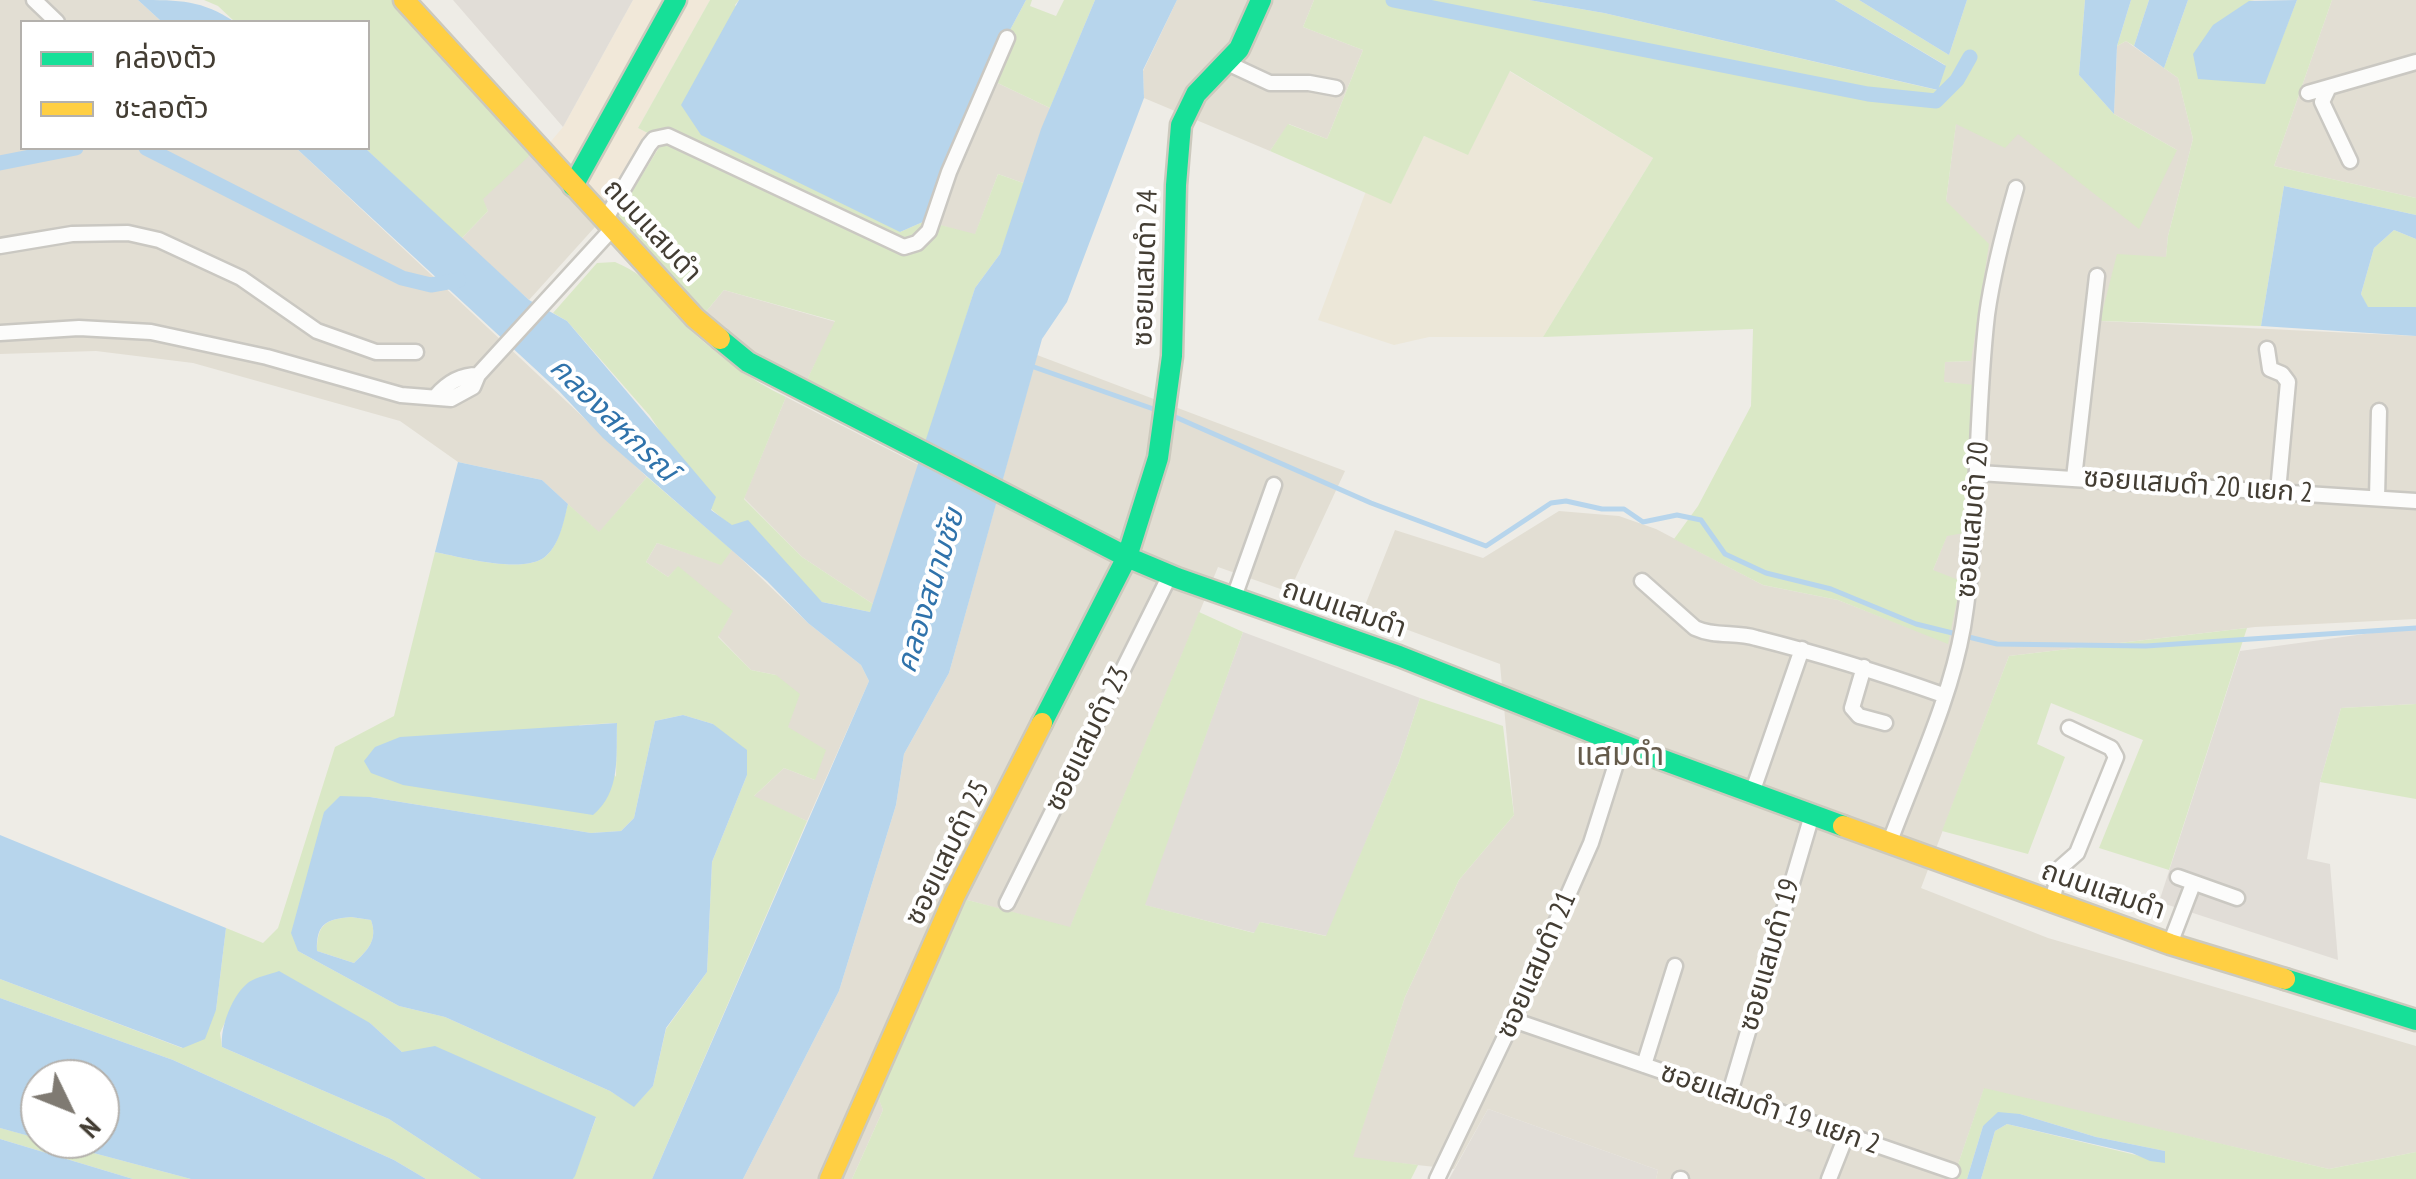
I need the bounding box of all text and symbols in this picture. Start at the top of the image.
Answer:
legend [20,20,370,150]
text: คล่องตัว [114,37,217,76]
text: ชะลอตัว [114,87,209,126]
street label: ถนนแสมดำ [596,173,708,289]
street label: ซอยแสมดำ 24 [1126,189,1166,347]
water label: คลองสหกรณ์ [542,350,684,490]
street label: ซอยแสมดำ 20 [1949,440,1997,600]
street label: ซอยแสมดำ 20 แยก 2 [2082,461,2314,511]
water label: คลองสนามชัย [889,505,973,677]
street label: ถนนแสมดำ [1278,572,1410,646]
street label: ซอยแสมดำ 23 [1039,661,1137,817]
district label: แสมดำ [1576,737,1664,775]
street label: ซอยแสมดำ 25 [899,775,997,931]
street label: ถนนแสมดำ [2037,854,2169,928]
street label: ซอยแสมดำ 19 [1732,875,1808,1035]
street label: ซอยแสมดำ 21 [1490,887,1584,1043]
street label: ซอยแสมดำ 19 แยก 2 [1656,1056,1884,1162]
north arrow [20,1059,120,1159]
text: N [72,1110,110,1147]

